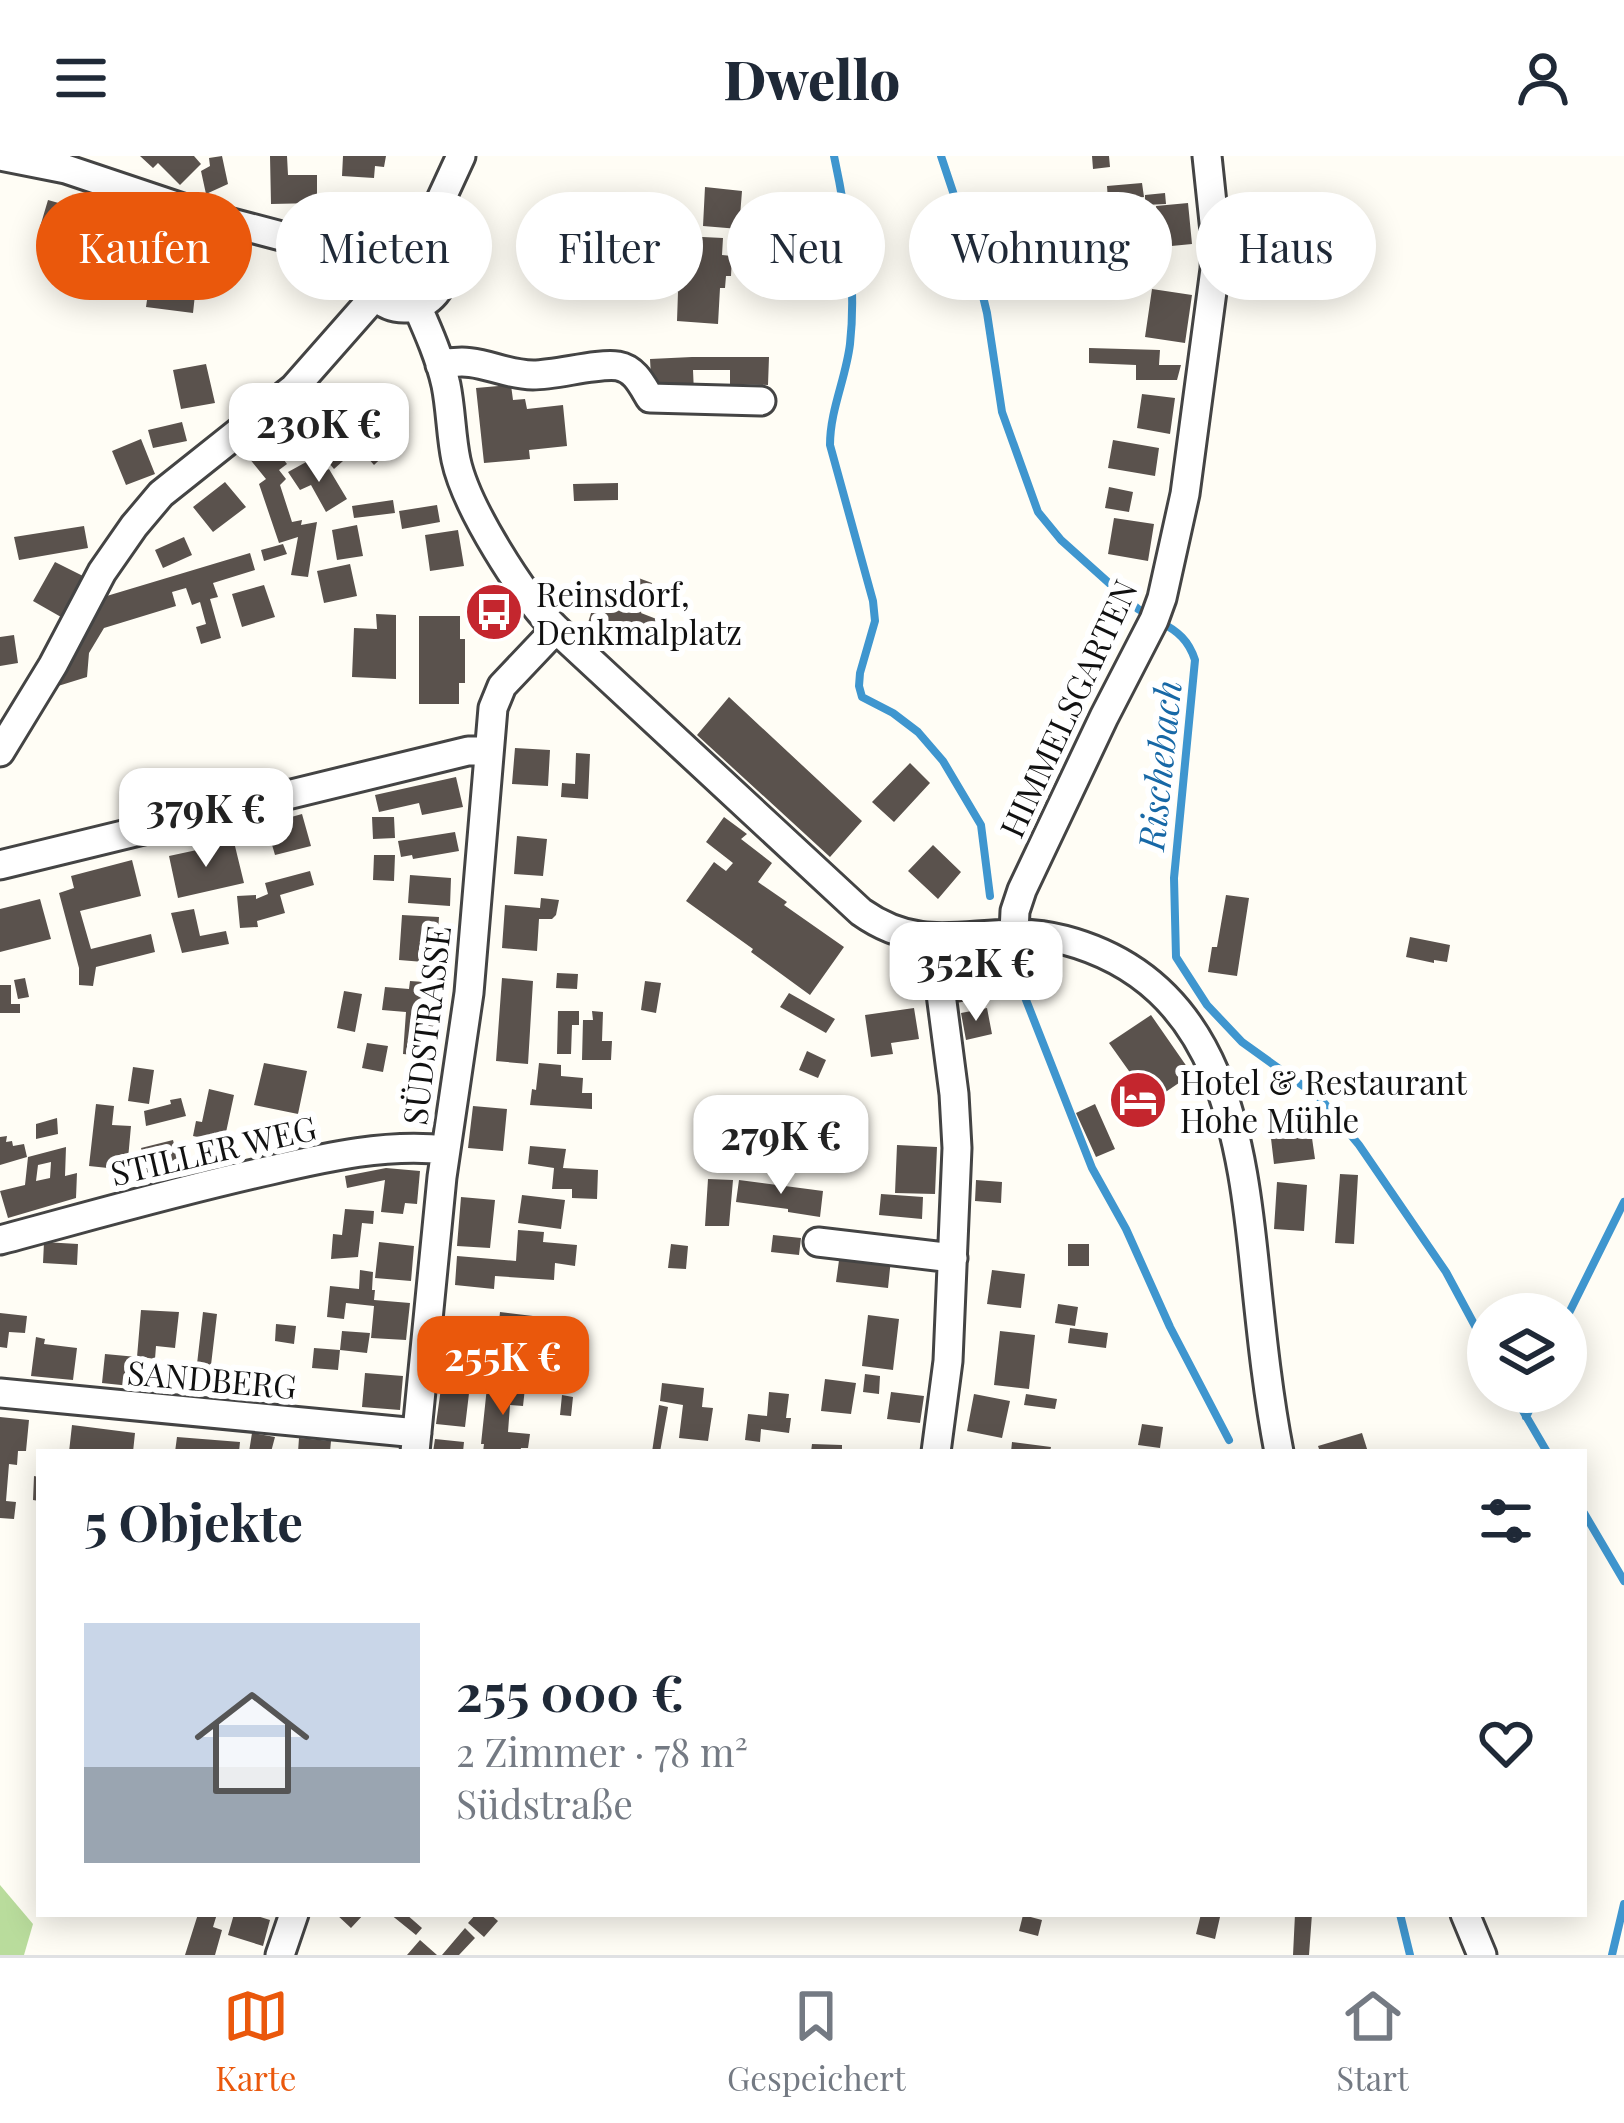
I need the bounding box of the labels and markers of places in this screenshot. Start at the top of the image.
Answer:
pin: 230K € [221,383,417,485]
place label: Reinsdorf, Denkmalplatz [536,571,742,653]
bus stop icon: Reinsdorf, Denkmalplatz [463,581,525,643]
pin: 379K € [108,768,304,870]
pin: 352K € [878,922,1074,1024]
place label: Hotel & Restaurant Hohe Mühle [1180,1059,1468,1141]
hotel icon: Hotel & Restaurant Hohe Mühle [1107,1069,1169,1131]
pin: 279K € [683,1095,879,1197]
pin: 255K € [405,1316,601,1418]

